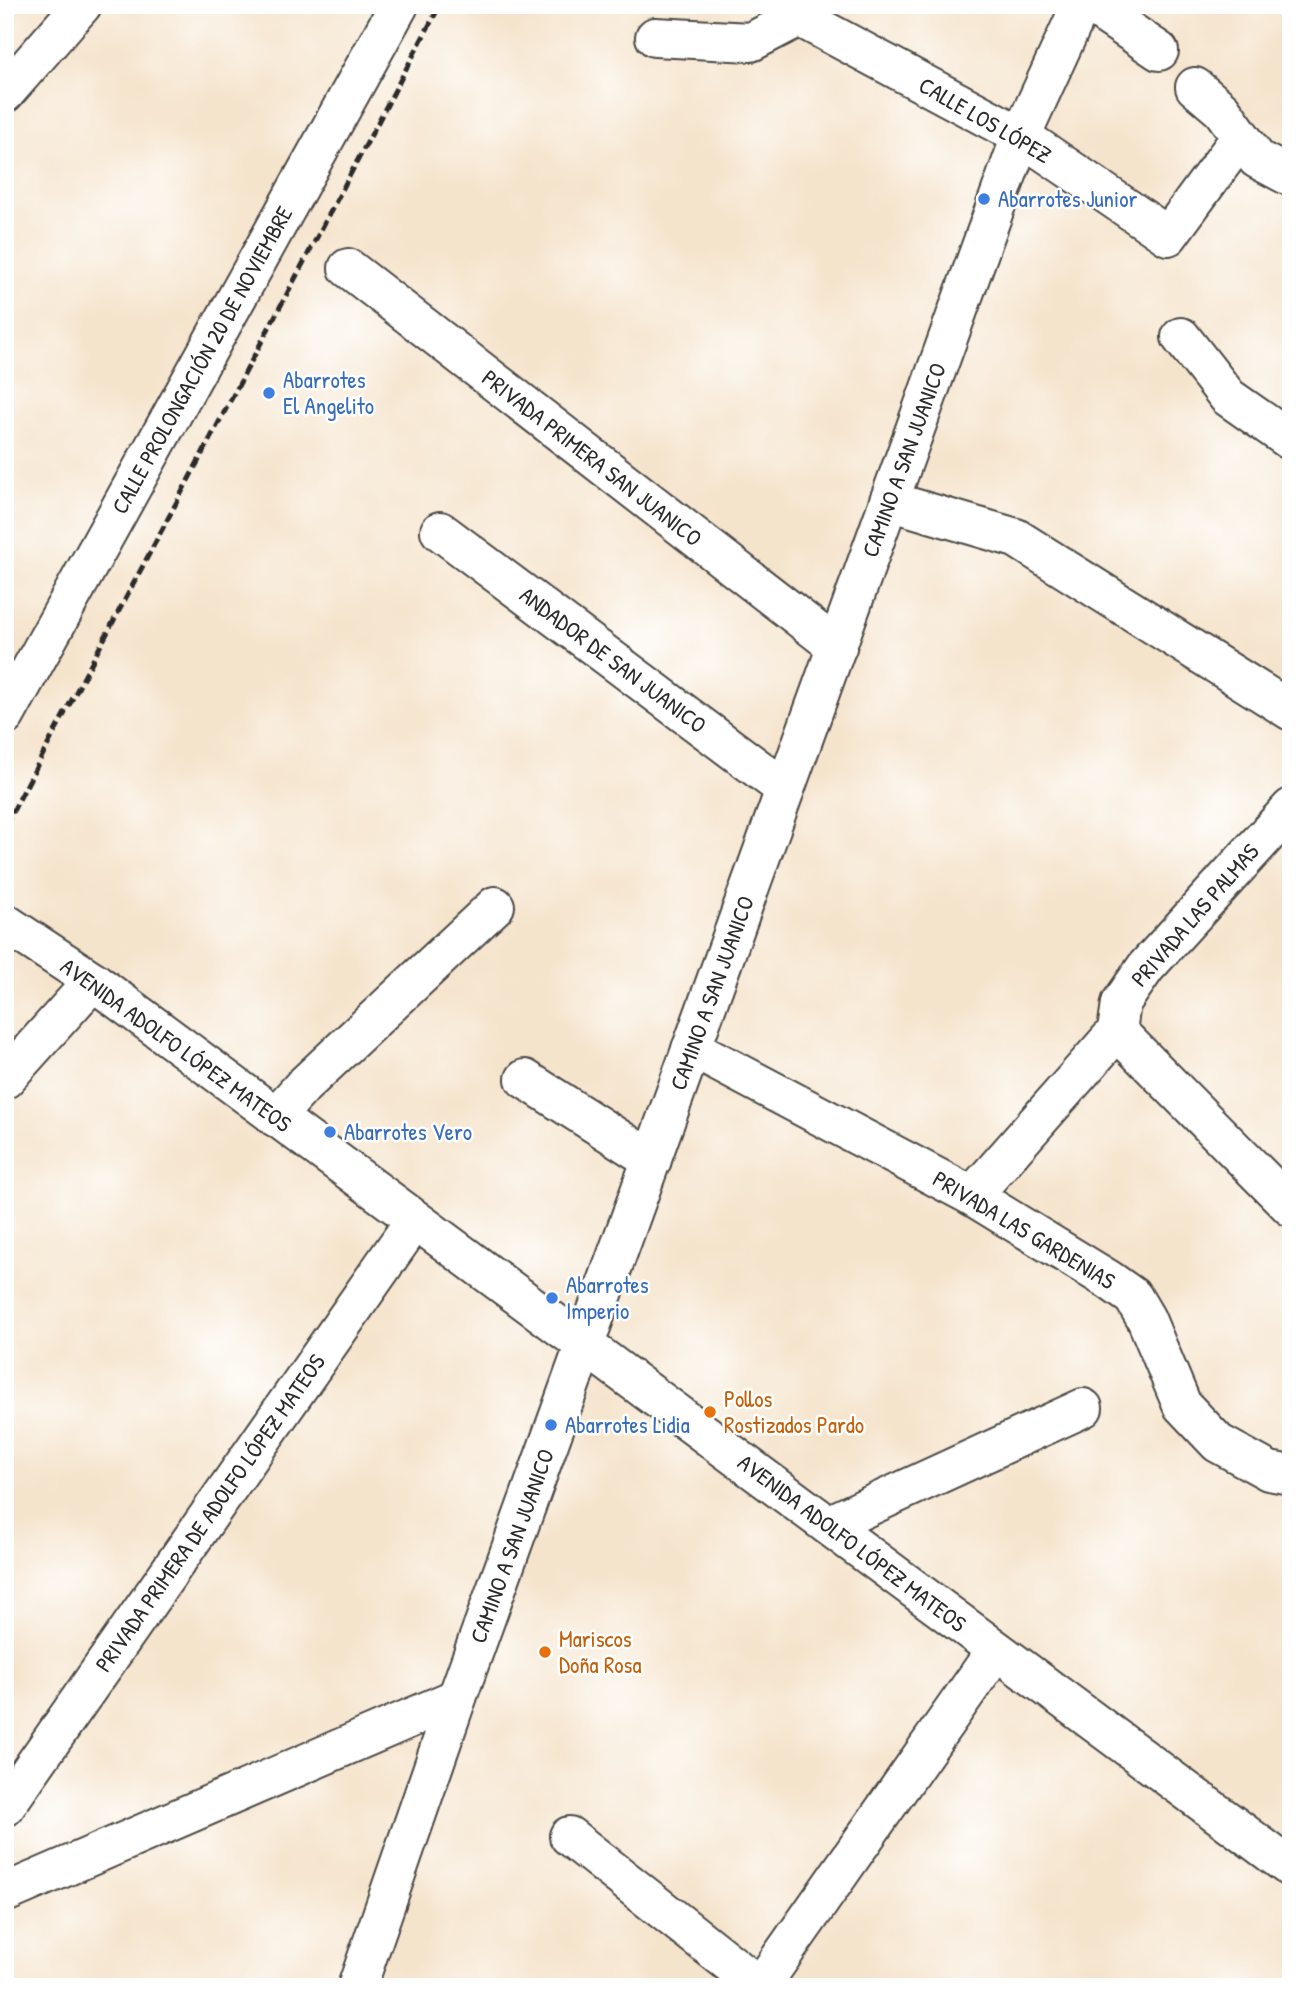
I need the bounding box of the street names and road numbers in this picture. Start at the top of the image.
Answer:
street label: CALLE LOS LÓPEZ [913,69,1057,170]
street label: CALLE PROLONGACIÓN 20 DE NOVIEMBRE [104,200,299,519]
street label: CAMINO A SAN JUANICO [854,358,953,561]
street label: PRIVADA PRIMERA SAN JUANICO [476,362,709,553]
street label: ANDADOR DE SAN JUANICO [514,579,713,740]
street label: PRIVADA LAS PALMAS [1124,836,1266,993]
street label: CAMINO A SAN JUANICO [662,891,761,1094]
street label: AVENIDA ADOLFO LÓPEZ MATEOS [55,950,298,1139]
street label: PRIVADA LAS GARDENIAS [927,1163,1121,1296]
street label: PRIVADA PRIMERA DE ADOLFO LÓPEZ MATEOS [87,1347,332,1678]
street label: CAMINO A SAN JUANICO [462,1444,561,1647]
street label: AVENIDA ADOLFO LÓPEZ MATEOS [732,1446,973,1639]

